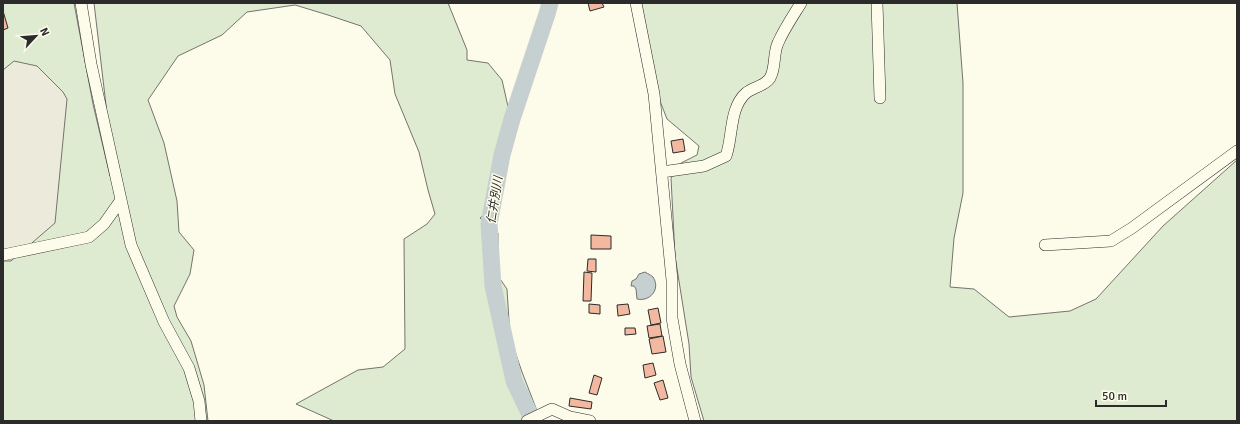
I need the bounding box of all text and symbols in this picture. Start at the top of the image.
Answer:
north arrow [16,16,56,56]
text: N [37,26,52,38]
water label: 仁井別川 [484,173,506,225]
scale bar [1096,382,1166,408]
text: 50 m [1102,389,1127,404]

